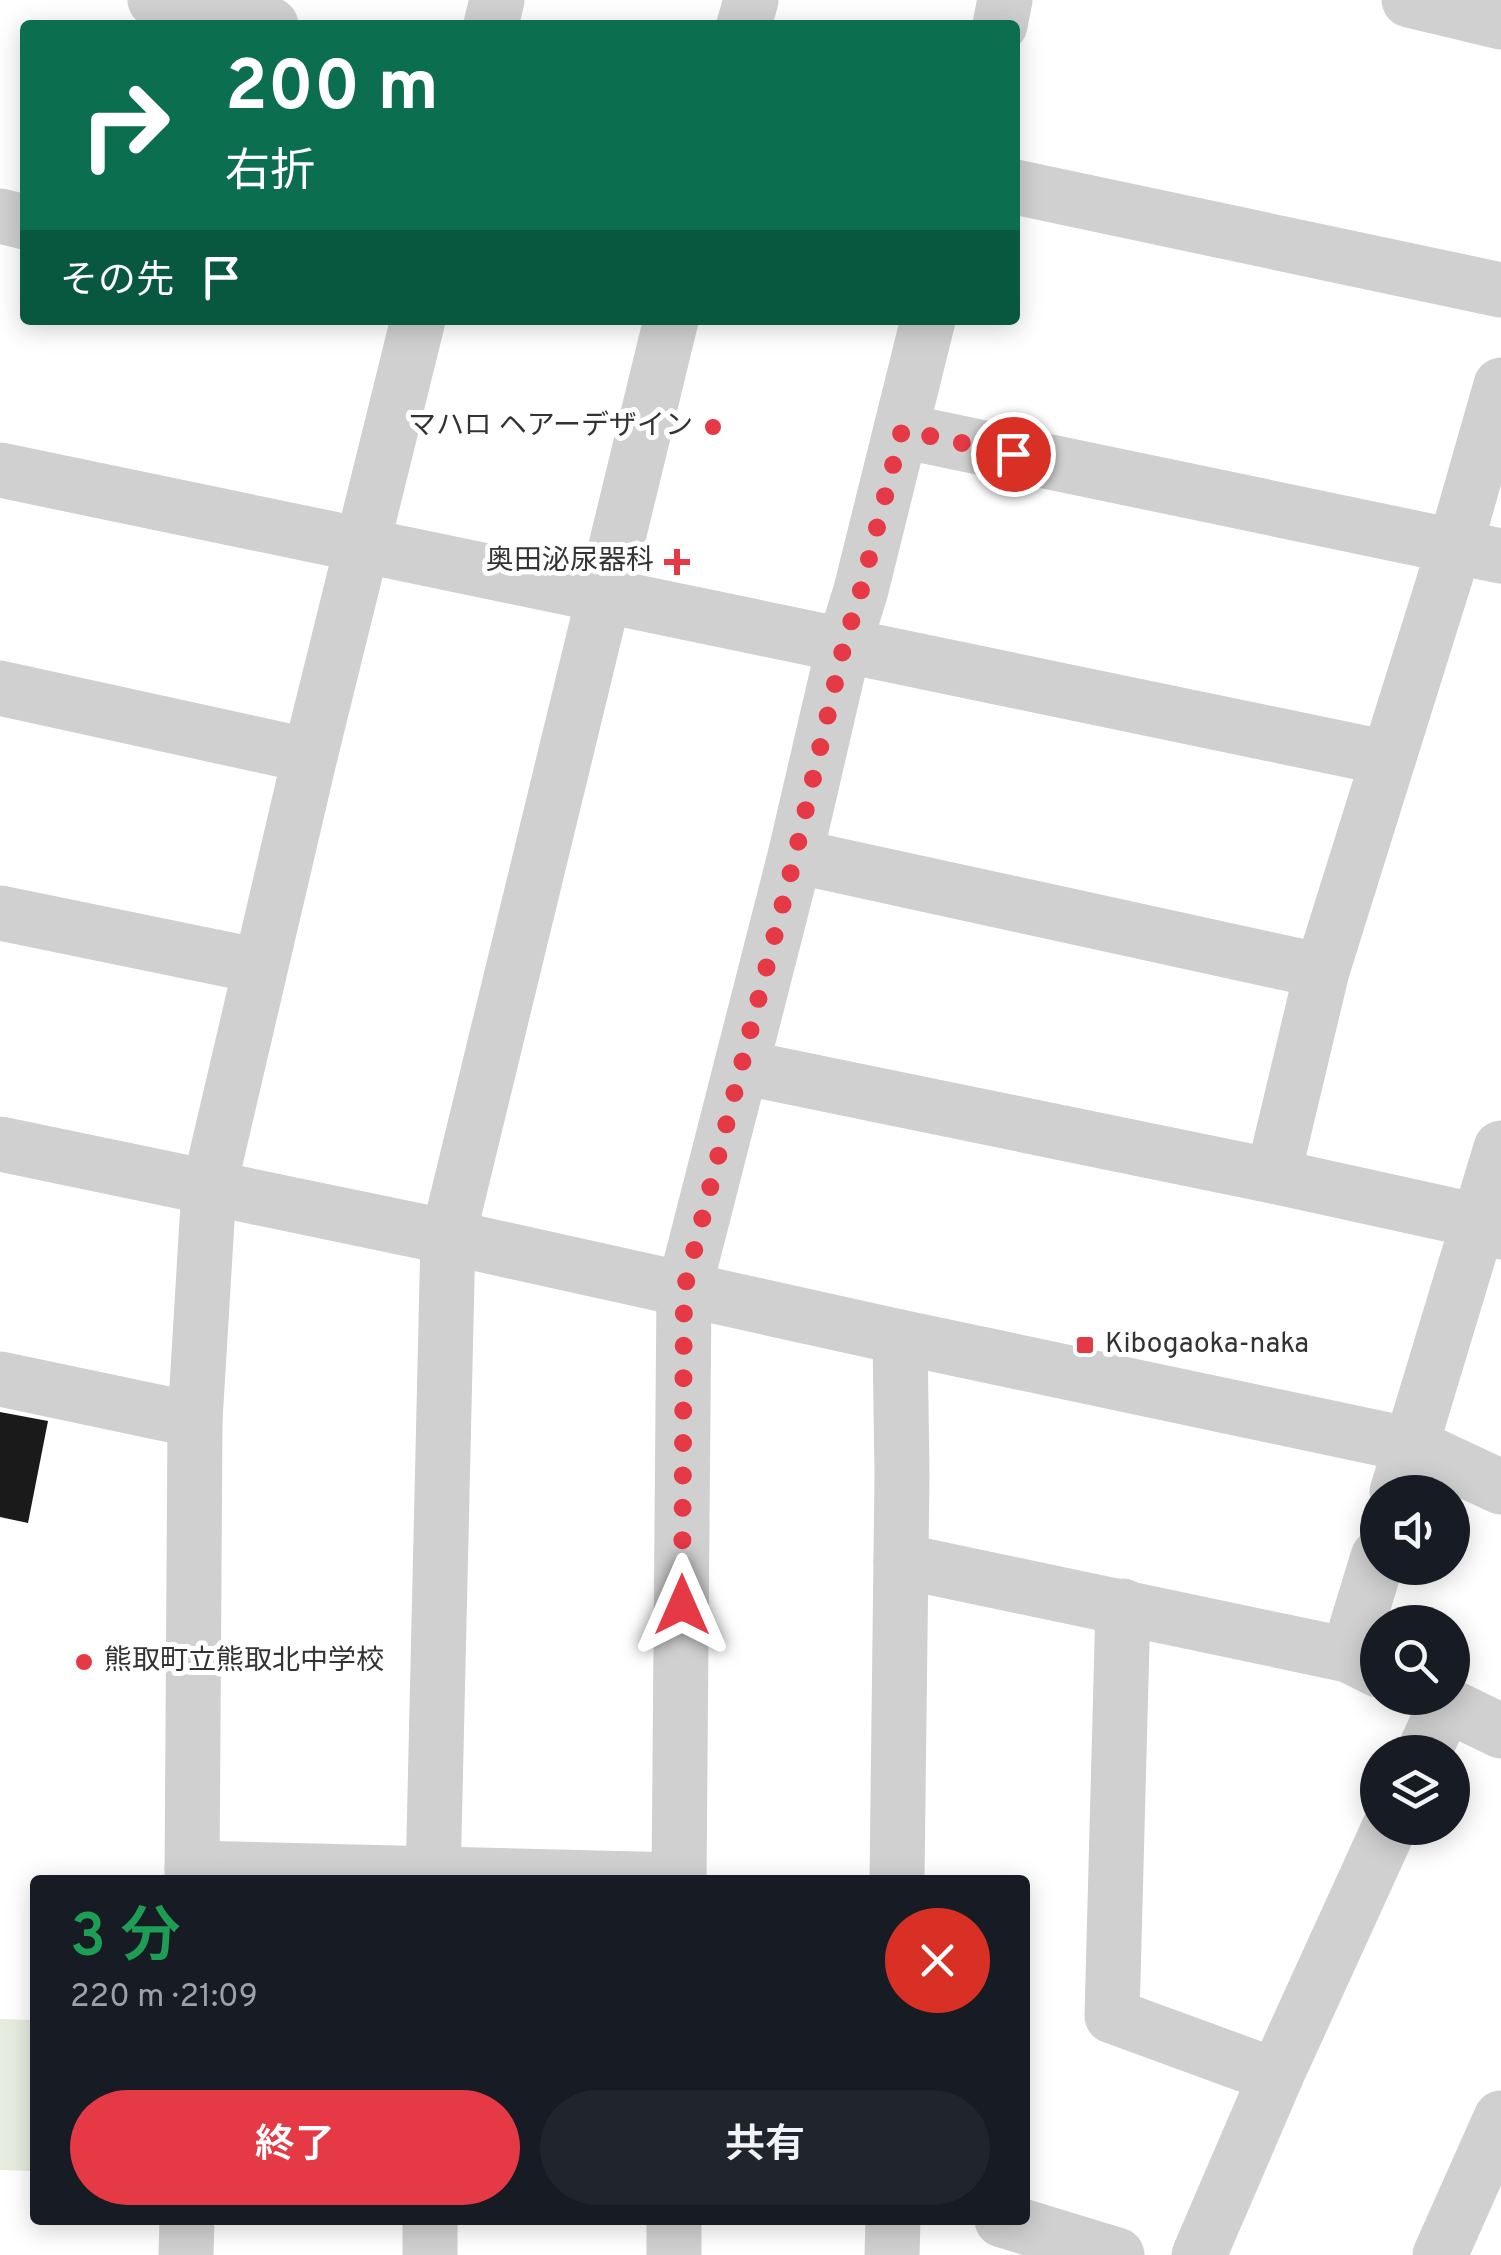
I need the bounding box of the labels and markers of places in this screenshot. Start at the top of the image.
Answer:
place label: マハロ ヘアーデザイン [408,409,693,445]
pin [971,412,1056,497]
marker: マハロ ヘアーデザイン [702,416,724,438]
place label: 奥田泌尿器科 [486,544,654,580]
marker: 奥田泌尿器科 [664,549,690,575]
place label: Kibogaoka-naka [1105,1327,1309,1363]
marker: Kibogaoka-naka [1074,1334,1096,1356]
place label: 熊取町立熊取北中学校 [104,1644,384,1680]
marker: 熊取町立熊取北中学校 [73,1651,95,1673]

